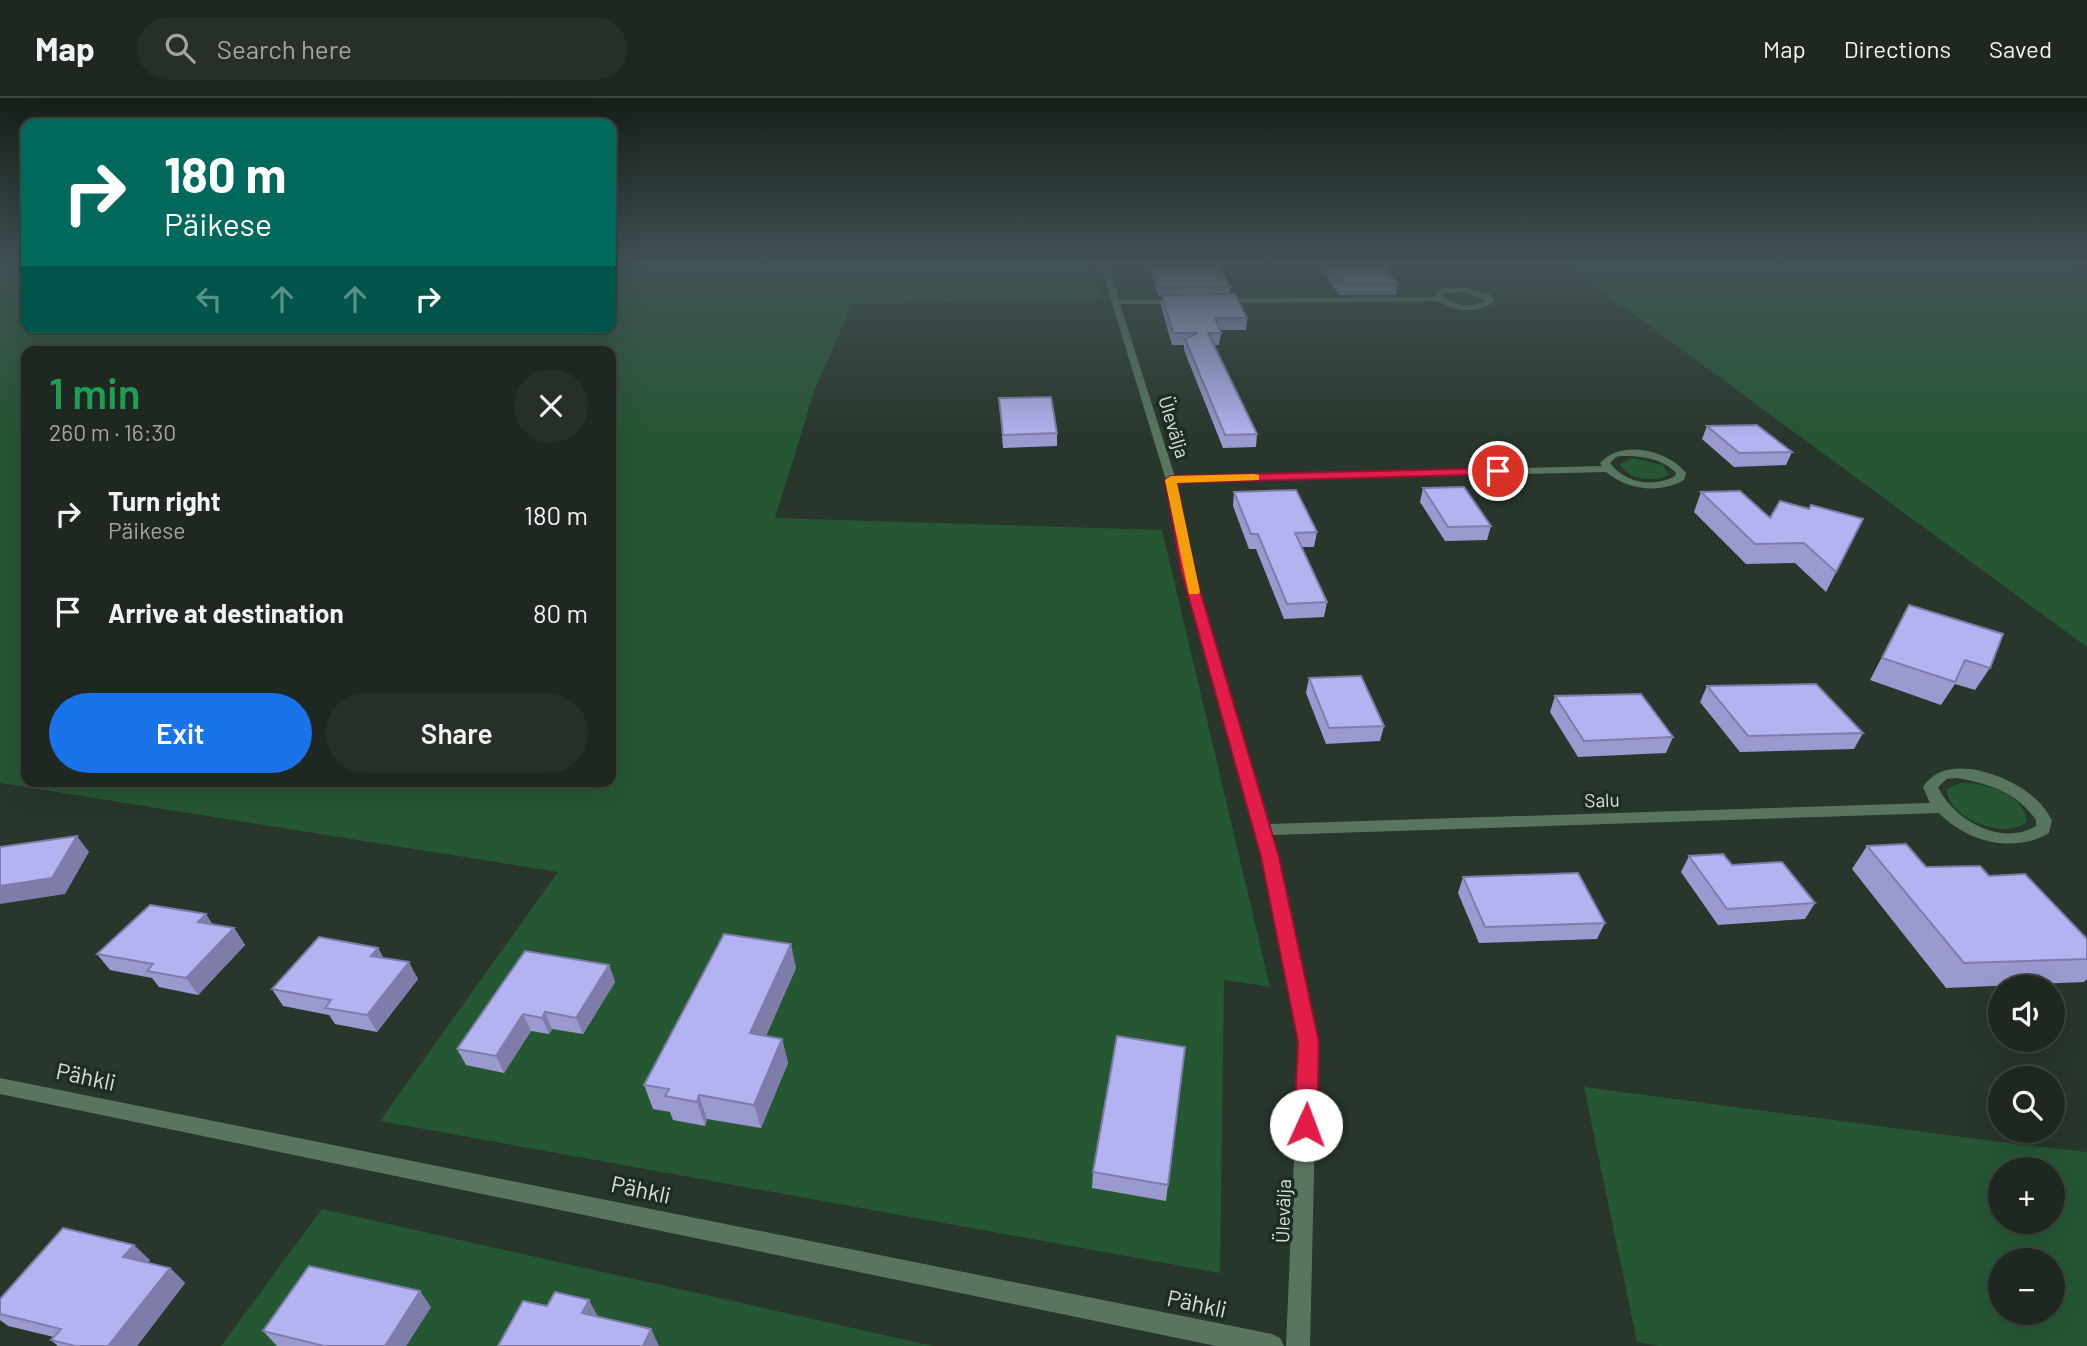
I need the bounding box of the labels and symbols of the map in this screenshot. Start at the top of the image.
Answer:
street label: Ülevälja [1154,393,1195,461]
pin [1468,441,1528,501]
street label: Salu [1584,787,1620,812]
street label: Pähkli [54,1056,119,1096]
position arrow [1269,1088,1343,1162]
street label: Pähkli [609,1169,674,1209]
street label: Ülevälja [1270,1179,1295,1243]
street label: Pähkli [1165,1283,1230,1323]

